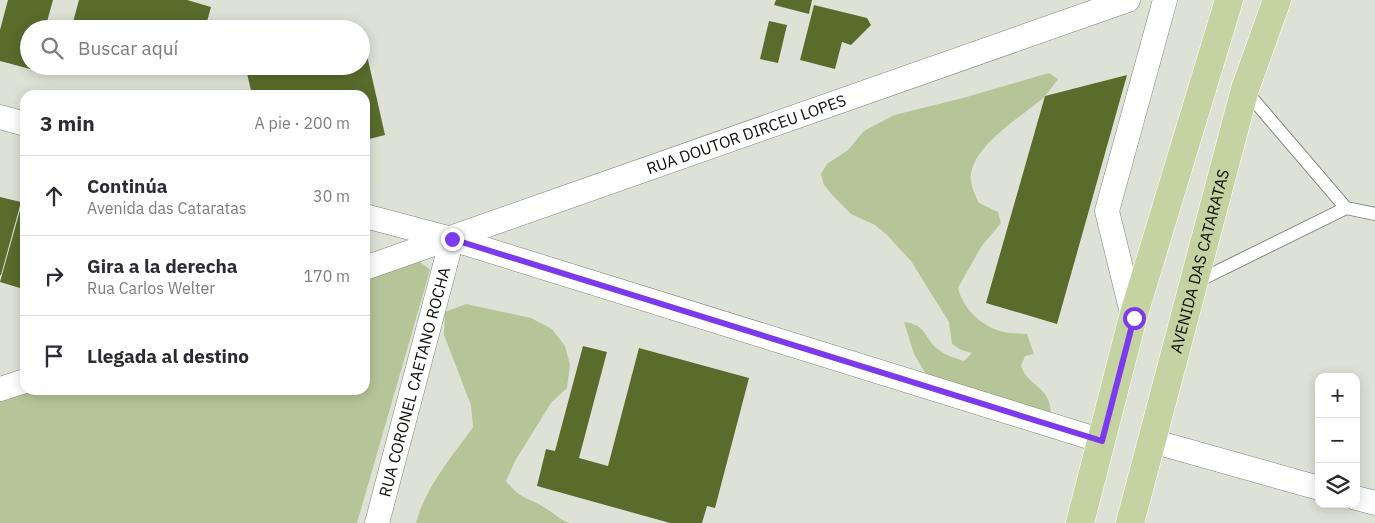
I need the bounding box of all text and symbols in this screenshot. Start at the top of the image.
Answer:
search box [20,20,370,75]
icon: search [38,34,66,62]
text: Buscar aquí [78,36,178,60]
street label: RUA DOUTOR DIRCEU LOPES [644,90,849,178]
text: 3 min [40,109,95,137]
text: A pie · 200 m [255,113,350,133]
street label: AVENIDA DAS CATARATAS [1165,167,1233,355]
text: Continúa [87,174,168,198]
icon: ahead [40,182,68,210]
text: 30 m [313,186,350,206]
text: Avenida das Cataratas [87,198,247,218]
route end [441,228,464,251]
text: Gira a la derecha [87,254,238,278]
icon: right [40,262,68,290]
street label: RUA CORONEL CAETANO ROCHA [374,265,454,499]
text: 170 m [303,266,350,286]
text: Rua Carlos Welter [87,278,215,298]
route start [1123,307,1146,330]
icon: arrive [40,342,68,370]
text: Llegada al destino [87,344,249,368]
map controls [1315,373,1360,508]
button: + [1315,373,1360,418]
button: − [1315,418,1360,463]
button: layers [1315,463,1360,508]

